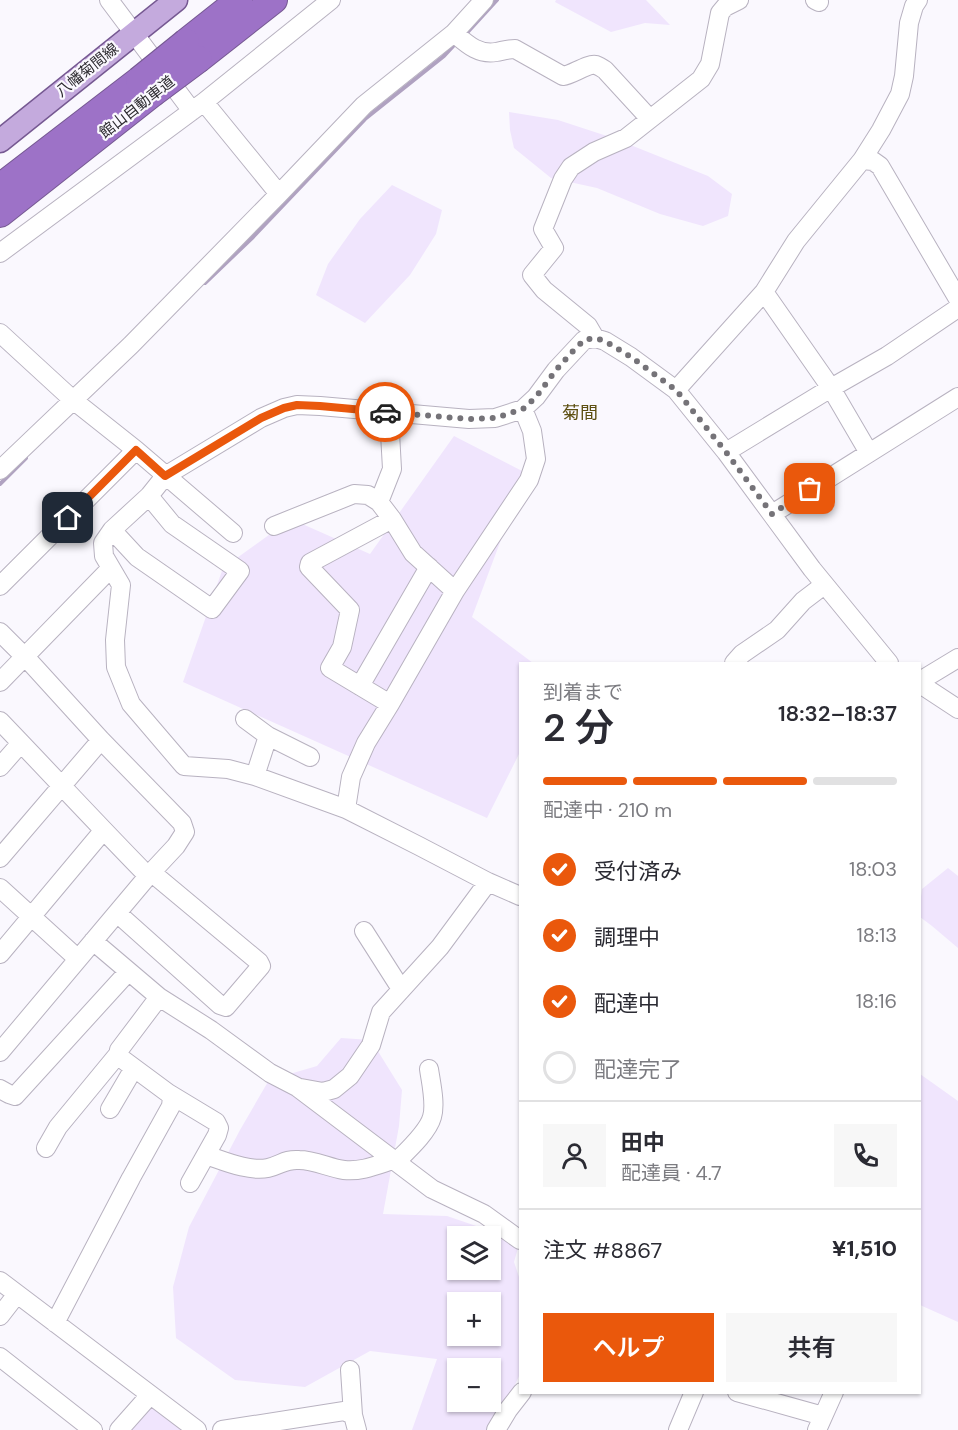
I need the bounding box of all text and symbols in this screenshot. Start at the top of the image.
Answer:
street label: 八幡菊間線 [52,39,122,101]
street label: 館山自動車道 [95,71,179,143]
courier [355,382,415,442]
icon: car [369,396,402,429]
district label: 菊間 [562,401,598,425]
pin [784,463,835,514]
icon: bag [793,472,826,505]
pin [42,492,93,543]
icon: home [51,501,84,534]
text: 到着まで [543,679,623,705]
text: 18:32–18:37 [778,699,897,728]
text: 2 分 [543,702,614,753]
text: 配達中 · 210 m [543,797,672,823]
icon: check [543,853,576,886]
text: 18:03 [849,856,897,882]
text: 受付済み [594,857,682,886]
icon: check [543,919,576,952]
text: 18:13 [857,922,897,948]
text: 調理中 [594,923,660,952]
icon: check [543,985,576,1018]
text: 18:16 [856,988,897,1014]
text: 配達中 [594,989,660,1018]
text: 配達完了 [594,1055,682,1084]
button: person [543,1124,606,1187]
button: phone [834,1124,897,1187]
text: 田中 [621,1128,665,1157]
text: 配達員 · 4.7 [621,1160,722,1186]
map controls [447,1226,501,1412]
button: layers [447,1226,501,1280]
text: ¥1,510 [832,1234,897,1263]
text: 注文 #8867 [543,1236,662,1265]
button: + [447,1292,501,1346]
button: ヘルプ [543,1313,714,1382]
button: 共有 [726,1313,897,1382]
button: − [447,1358,501,1412]

